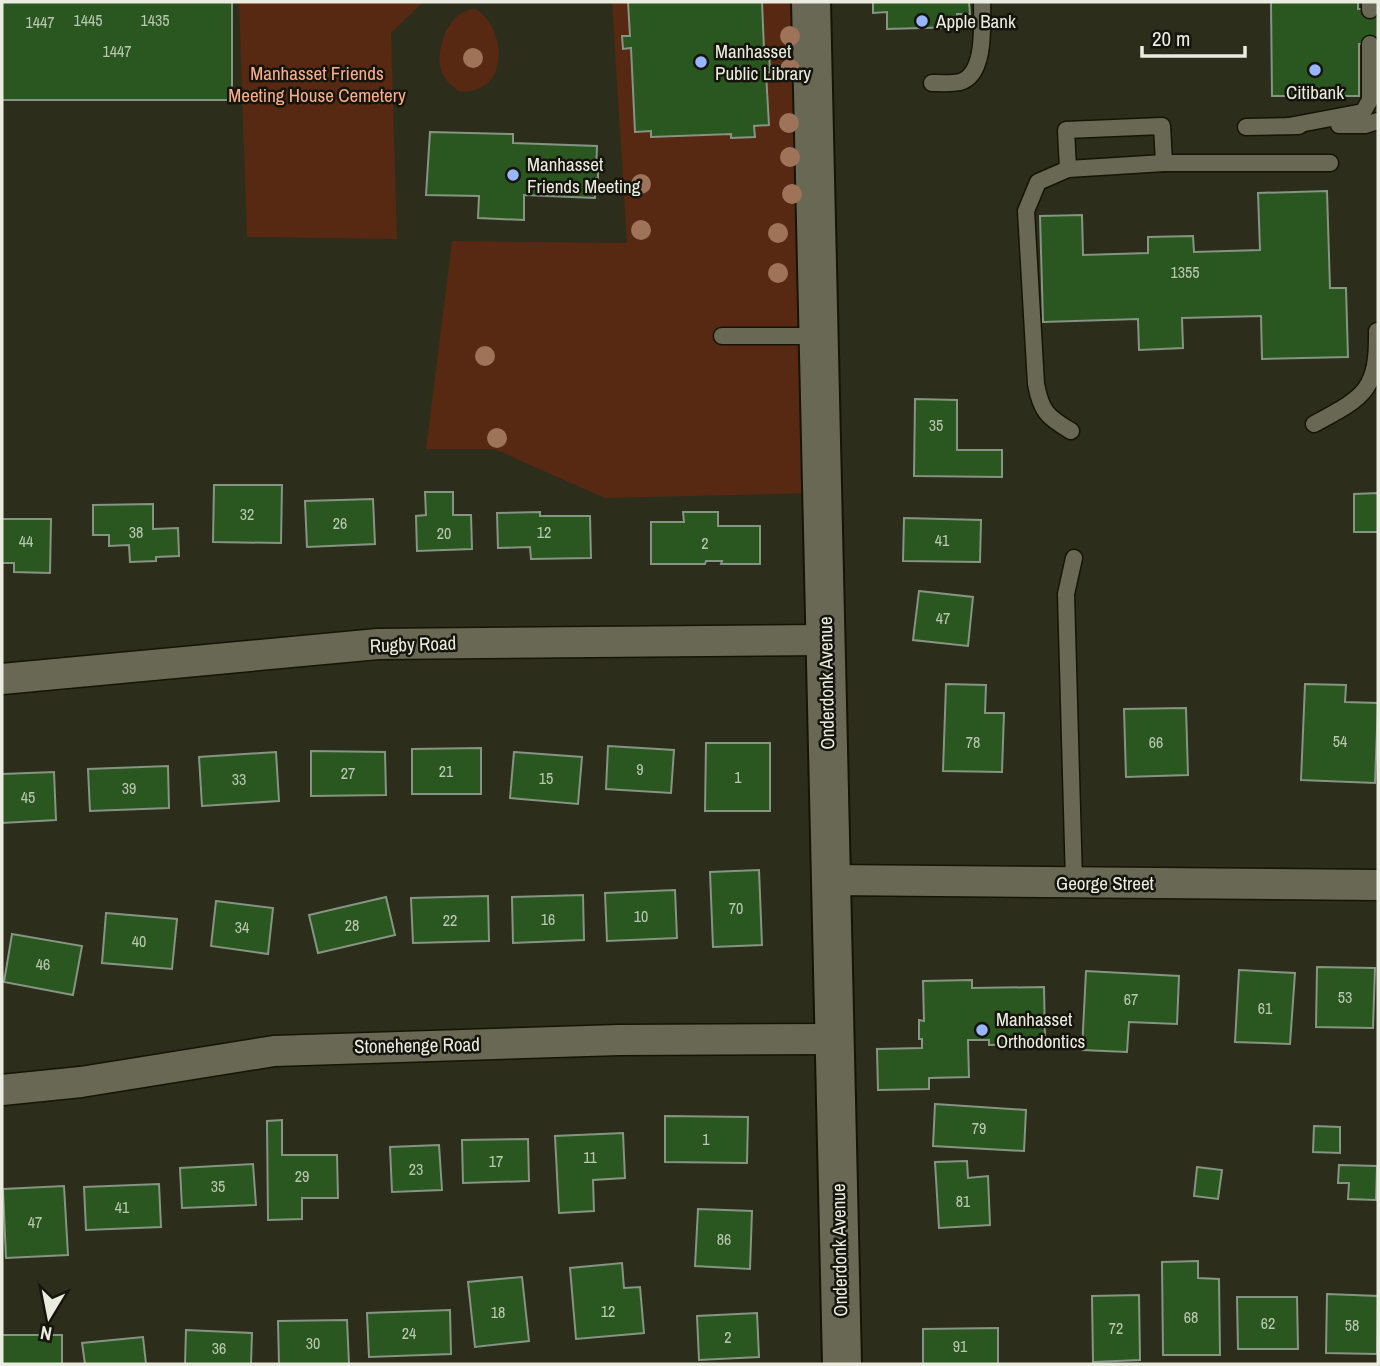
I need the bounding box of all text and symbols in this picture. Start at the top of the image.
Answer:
place label: Apple Bank [935,8,1016,34]
house number: 1445 [73,9,103,31]
house number: 1435 [140,9,170,31]
house number: 1447 [25,11,55,33]
marker: Apple Bank [914,13,930,29]
scale bar [1142,14,1245,58]
text: 20 m [1152,24,1190,53]
place label: Manhasset Public Library [715,38,811,86]
house number: 1447 [102,40,132,62]
marker: Manhasset Public Library [693,54,709,70]
park label: Manhasset Friends Meeting House Cemetery [228,60,406,108]
marker: Citibank [1307,62,1323,78]
place label: Citibank [1286,79,1344,105]
place label: Manhasset Friends Meeting [527,151,641,199]
marker: Manhasset Friends Meeting [505,167,521,183]
house number: 1355 [1170,261,1200,283]
house number: 35 [929,414,943,436]
house number: 32 [240,503,254,525]
house number: 26 [333,512,347,534]
house number: 38 [129,521,143,543]
house number: 12 [537,521,551,543]
house number: 20 [437,522,451,544]
house number: 41 [935,529,950,551]
house number: 44 [19,530,33,552]
house number: 2 [701,532,709,554]
house number: 47 [936,607,950,629]
street label: Onderdonk Avenue [812,616,840,750]
street label: Rugby Road [369,629,457,659]
house number: 54 [1333,730,1347,752]
house number: 78 [966,731,980,753]
house number: 66 [1149,731,1163,753]
house number: 9 [636,758,644,780]
house number: 21 [439,760,454,782]
house number: 27 [341,762,355,784]
house number: 1 [734,766,742,788]
house number: 15 [539,767,553,789]
house number: 33 [232,768,246,790]
house number: 39 [122,777,136,799]
house number: 45 [21,786,35,808]
street label: George Street [1056,870,1155,896]
house number: 70 [729,897,743,919]
house number: 10 [634,905,648,927]
house number: 16 [541,908,555,930]
house number: 22 [443,909,457,931]
house number: 28 [345,914,359,936]
house number: 34 [235,916,249,938]
house number: 40 [132,930,146,952]
house number: 46 [36,953,50,975]
house number: 53 [1338,986,1352,1008]
house number: 67 [1124,988,1138,1010]
house number: 61 [1258,997,1273,1019]
place label: Manhasset Orthodontics [996,1006,1085,1054]
marker: Manhasset Orthodontics [974,1022,990,1038]
street label: Stonehenge Road [354,1031,480,1059]
house number: 79 [972,1117,986,1139]
house number: 1 [702,1128,710,1150]
house number: 11 [583,1146,598,1168]
house number: 17 [489,1150,503,1172]
house number: 23 [409,1158,423,1180]
house number: 29 [295,1165,309,1187]
house number: 35 [211,1175,225,1197]
street label: Onderdonk Avenue [825,1183,853,1317]
house number: 81 [956,1190,971,1212]
house number: 41 [115,1196,130,1218]
house number: 47 [28,1211,42,1233]
house number: 86 [717,1228,731,1250]
north arrow [14,1282,84,1352]
house number: 12 [601,1300,615,1322]
house number: 18 [491,1301,505,1323]
house number: 68 [1184,1306,1198,1328]
house number: 62 [1261,1312,1275,1334]
house number: 58 [1345,1314,1359,1336]
house number: 72 [1109,1317,1123,1339]
text: N [38,1320,54,1348]
house number: 24 [402,1322,416,1344]
house number: 2 [724,1326,732,1348]
house number: 30 [306,1332,320,1354]
house number: 91 [953,1335,968,1357]
house number: 36 [212,1337,226,1359]

